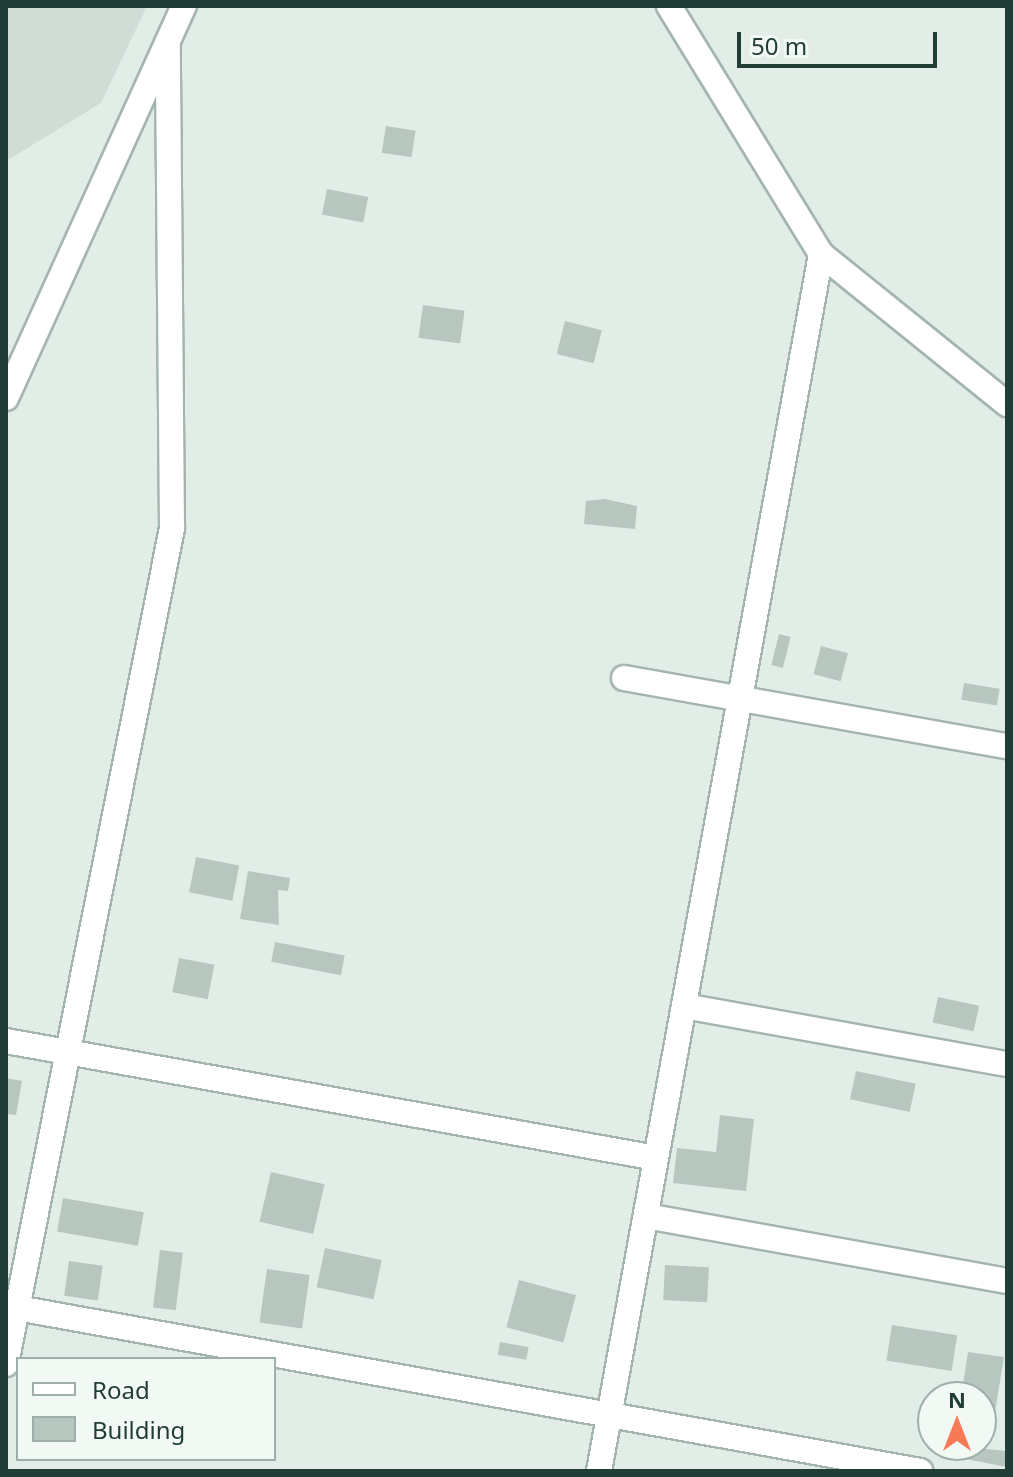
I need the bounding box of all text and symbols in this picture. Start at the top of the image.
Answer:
scale bar [741,16,941,66]
text: 50 m [751,29,807,62]
legend [16,1357,276,1461]
text: Road [92,1373,150,1406]
north arrow [917,1381,997,1461]
text: N [948,1384,966,1414]
text: Building [92,1413,185,1446]

